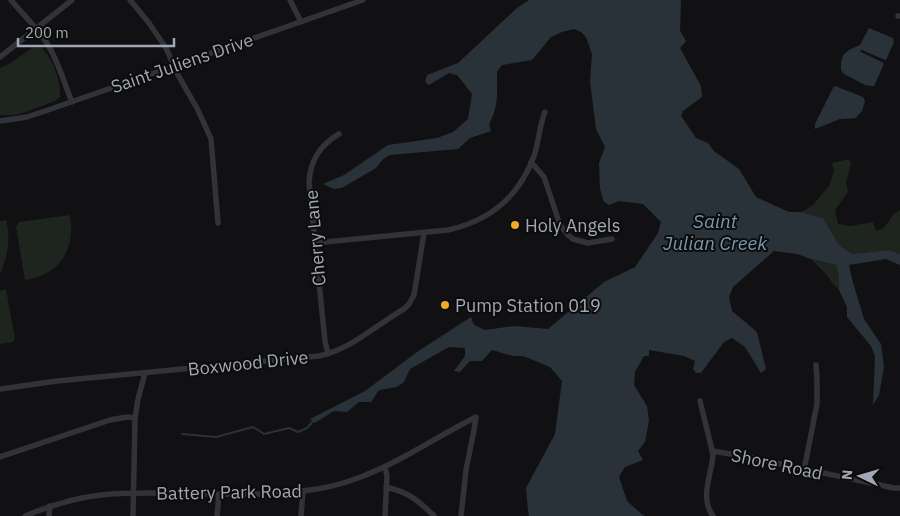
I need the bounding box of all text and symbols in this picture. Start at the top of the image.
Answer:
scale bar [18,15,174,47]
text: 200 m [25,23,69,42]
street label: Saint Juliens Drive [108,28,256,98]
street label: Cherry Lane [299,189,331,287]
water label: Saint Julian Creek [663,209,768,255]
place label: Holy Angels [525,214,620,237]
marker: Holy Angels [509,219,521,231]
place label: Pump Station 019 [455,294,601,317]
marker: Pump Station 019 [439,299,451,311]
street label: Boxwood Drive [187,345,310,381]
street label: Shore Road [729,443,825,485]
north arrow [835,451,885,501]
text: N [838,469,856,481]
street label: Battery Park Road [156,479,302,505]

